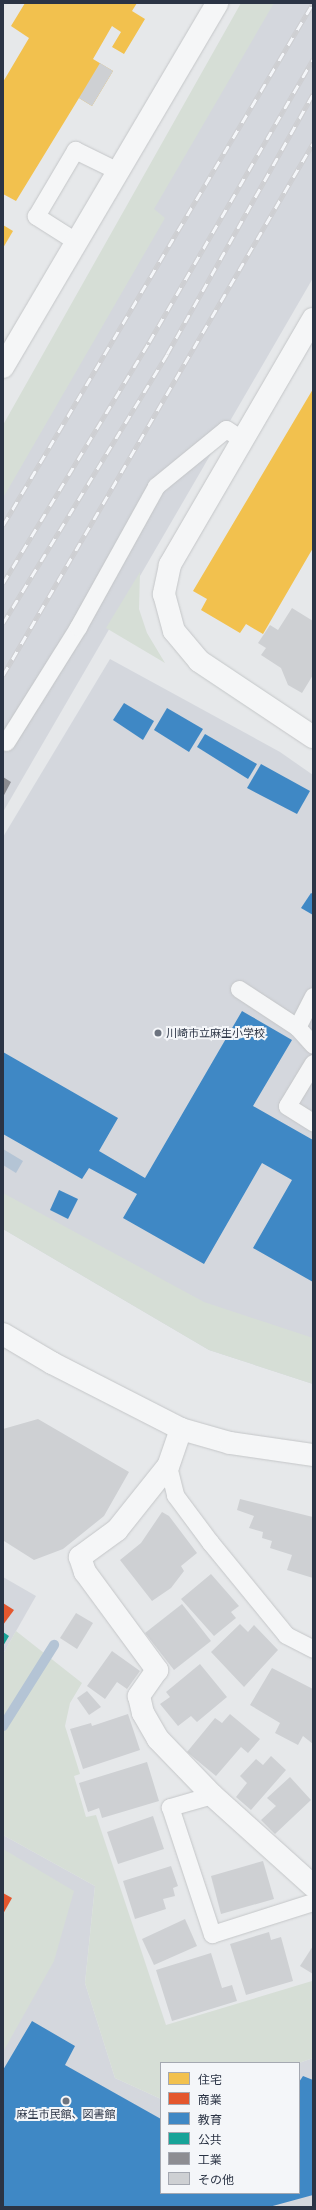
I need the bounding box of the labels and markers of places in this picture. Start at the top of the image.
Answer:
place label: 川崎市立麻生小学校 [166,1026,265,1040]
marker: 川崎市立麻生小学校 [153,1028,163,1038]
marker: 麻生市民館、図書館 [61,2096,71,2106]
place label: 麻生市民館、図書館 [17,2107,115,2121]

